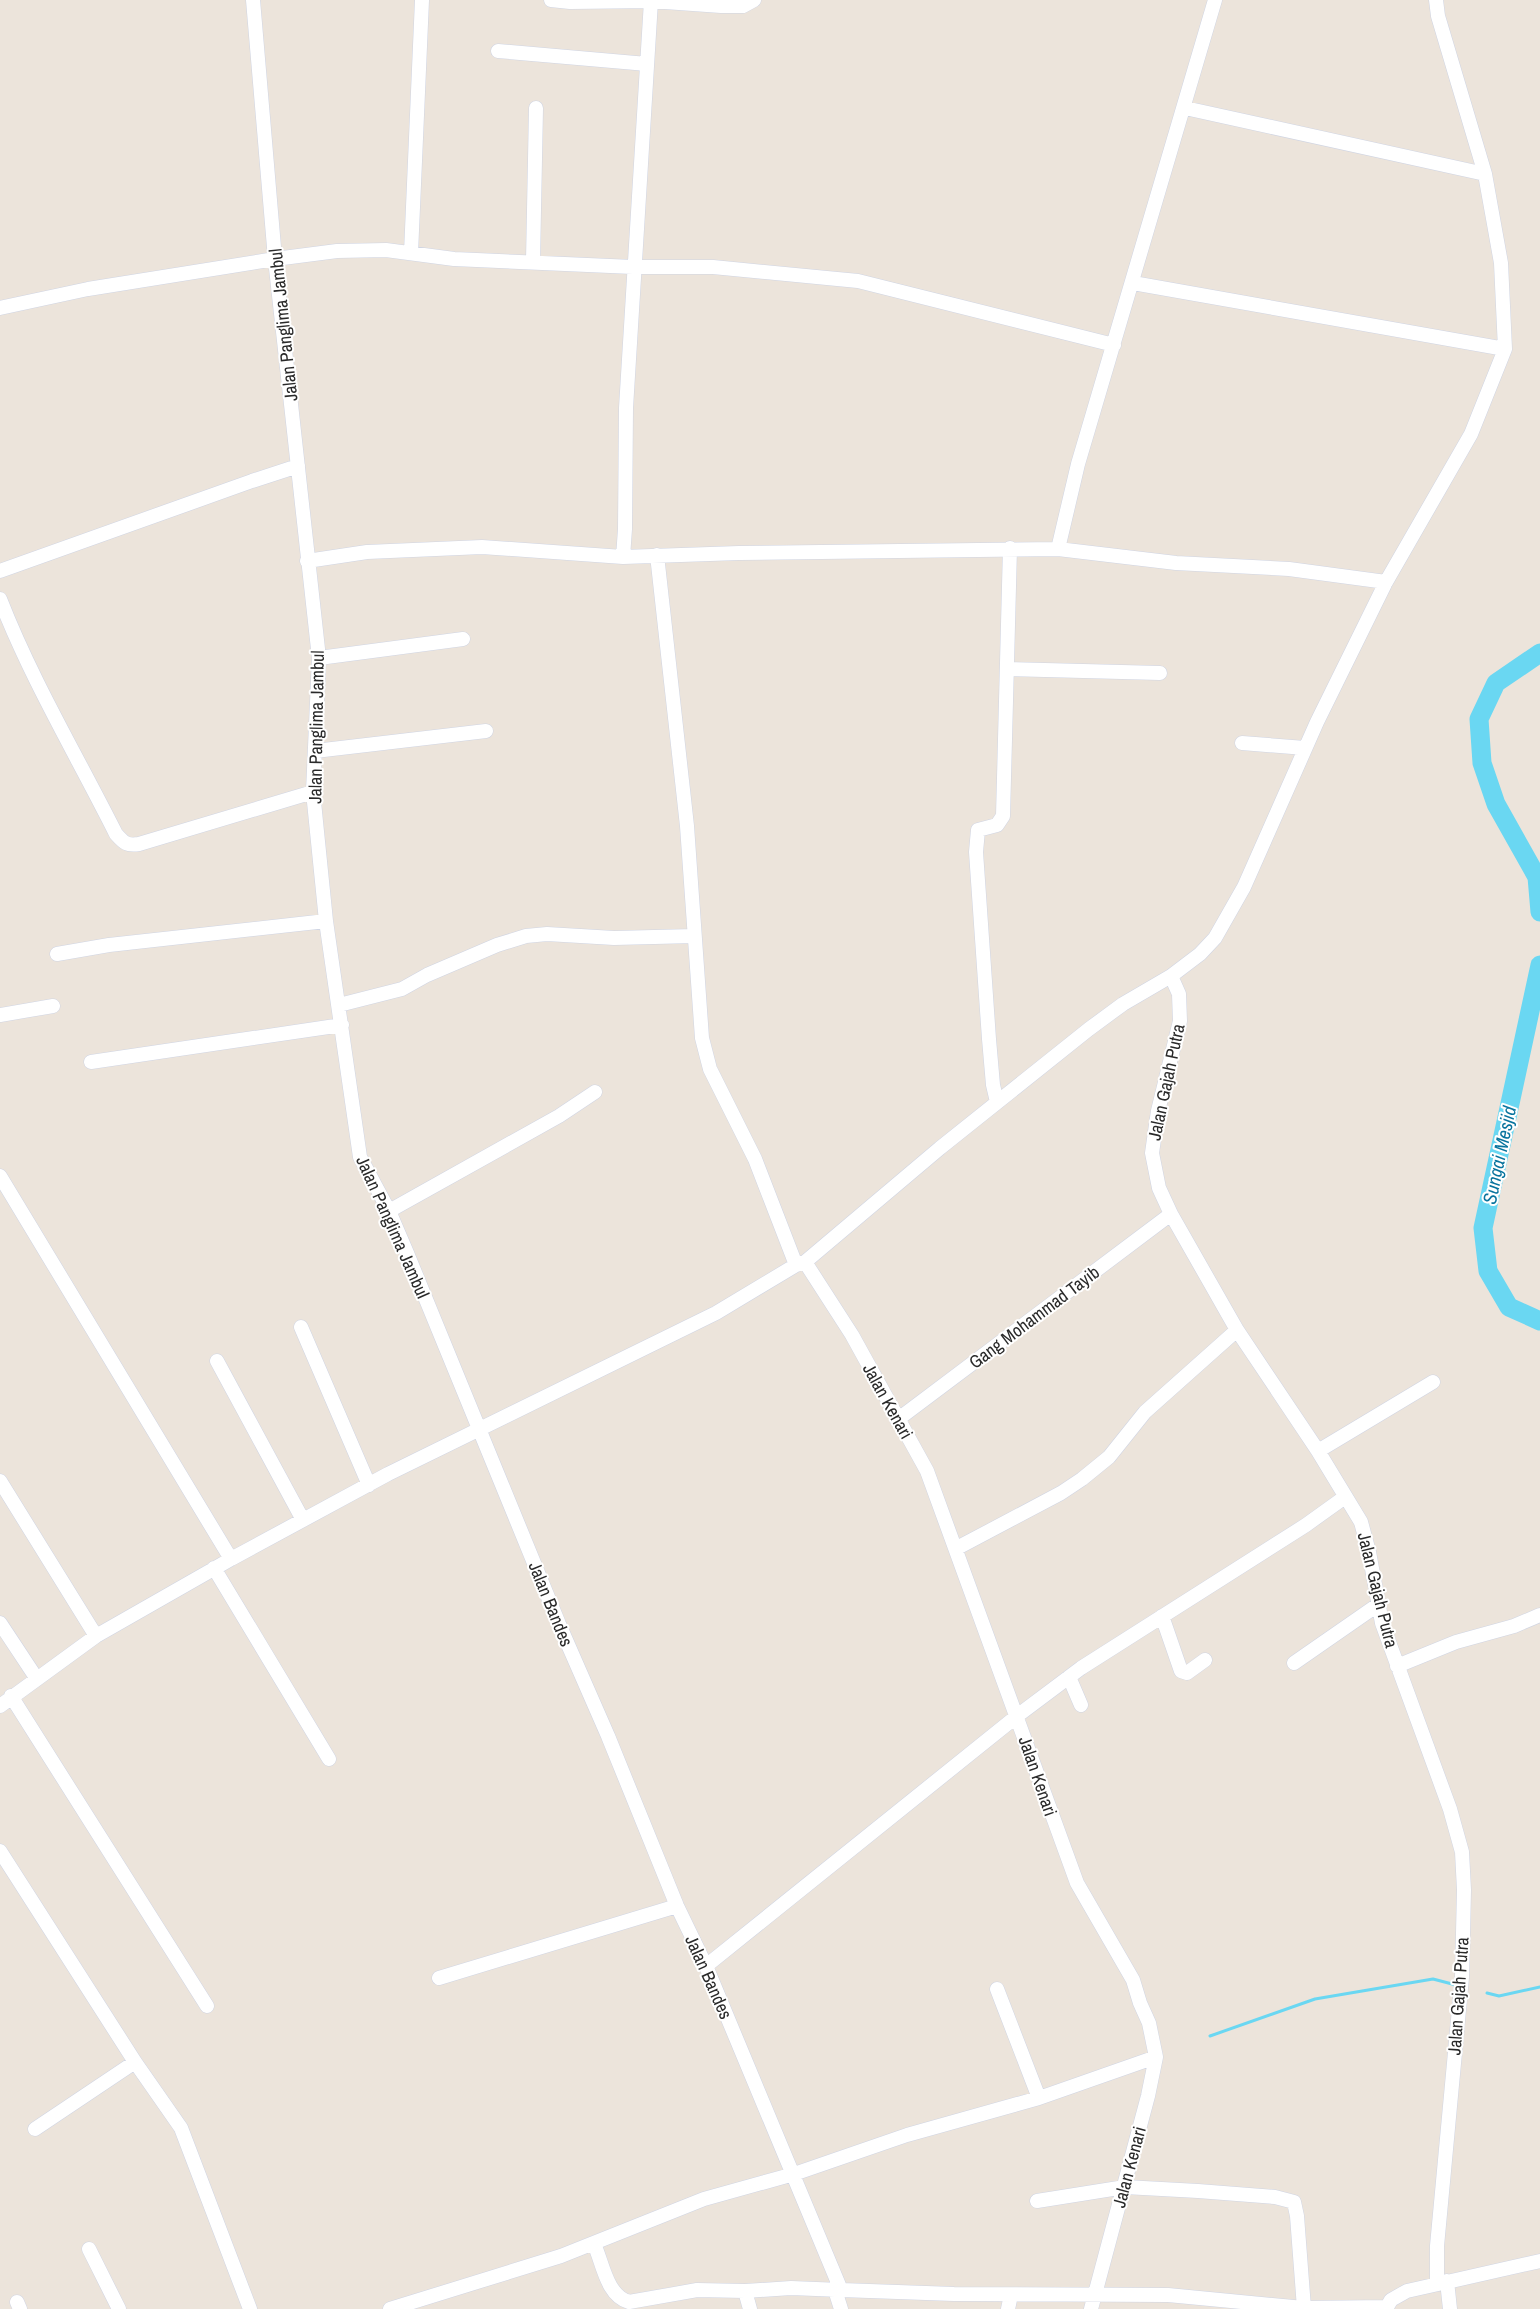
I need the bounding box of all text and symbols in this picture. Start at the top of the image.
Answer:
street label: Jalan Panglima Jambul [263,247,303,403]
street label: Jalan Panglima Jambul [302,650,330,804]
street label: Jalan Gajah Putra [1141,1022,1191,1142]
water label: Sungai Mesjid [1476,1103,1522,1206]
street label: Jalan Panglima Jambul [350,1152,436,1302]
street label: Gang Mohammad Tayib [964,1260,1104,1374]
street label: Jalan Kenari [857,1359,919,1443]
street label: Jalan Gajah Putra [1352,1530,1404,1650]
street label: Jalan Bandes [523,1558,579,1650]
street label: Jalan Kenari [1013,1733,1063,1819]
street label: Jalan Bandes [679,1931,739,2023]
street label: Jalan Gajah Putra [1441,1936,1475,2056]
street label: Jalan Kenari [1106,2124,1152,2210]

